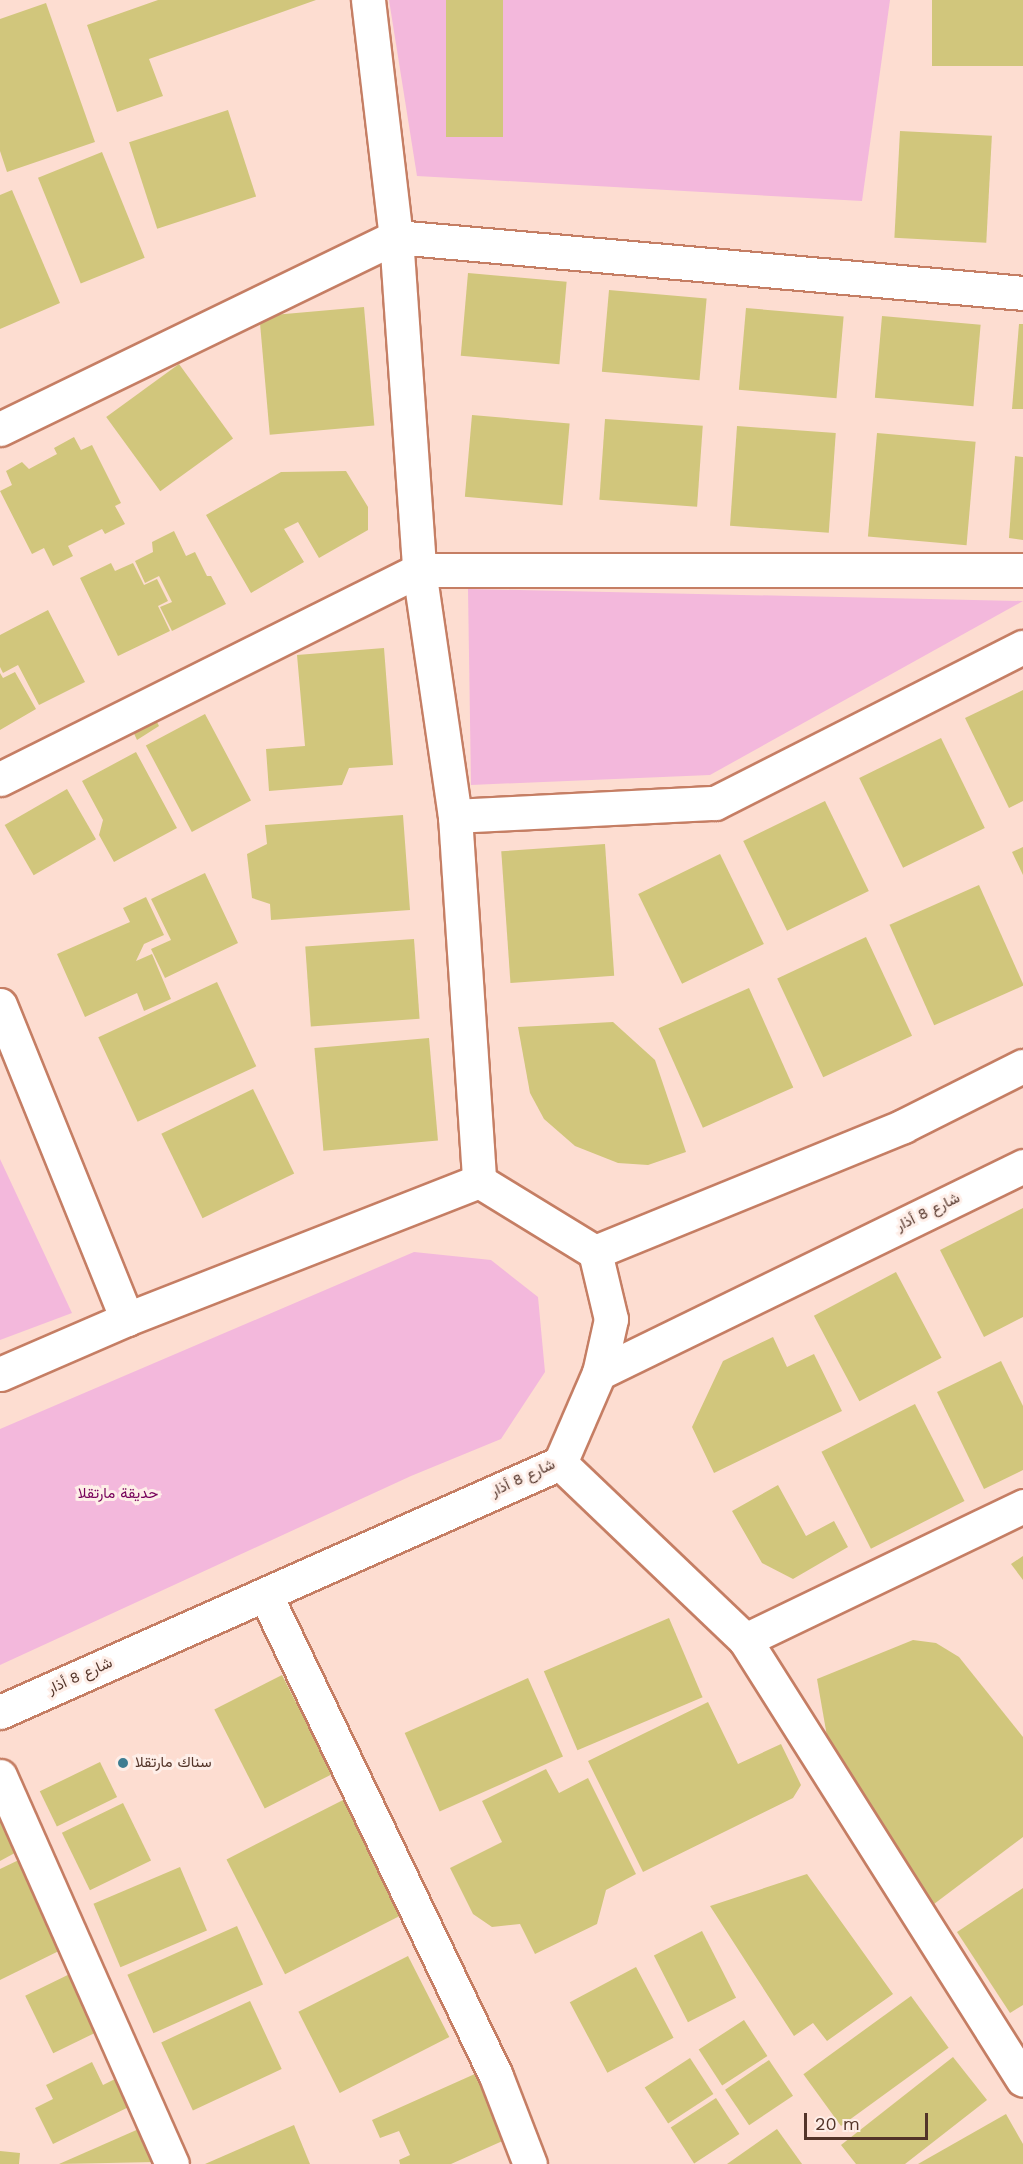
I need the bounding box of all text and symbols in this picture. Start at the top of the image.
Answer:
street label: شارع 8 أذار [893,1189,963,1235]
street label: شارع 8 أذار [488,1455,558,1501]
park label: حديقة مارتقلا [78,1485,158,1503]
street label: شارع 8 أذار [45,1654,115,1698]
place label: سناك مارتقلا [135,1754,212,1772]
marker: سناك مارتقلا [116,1756,130,1770]
scale bar [807,2101,932,2139]
text: 20 m [815,2113,860,2134]

